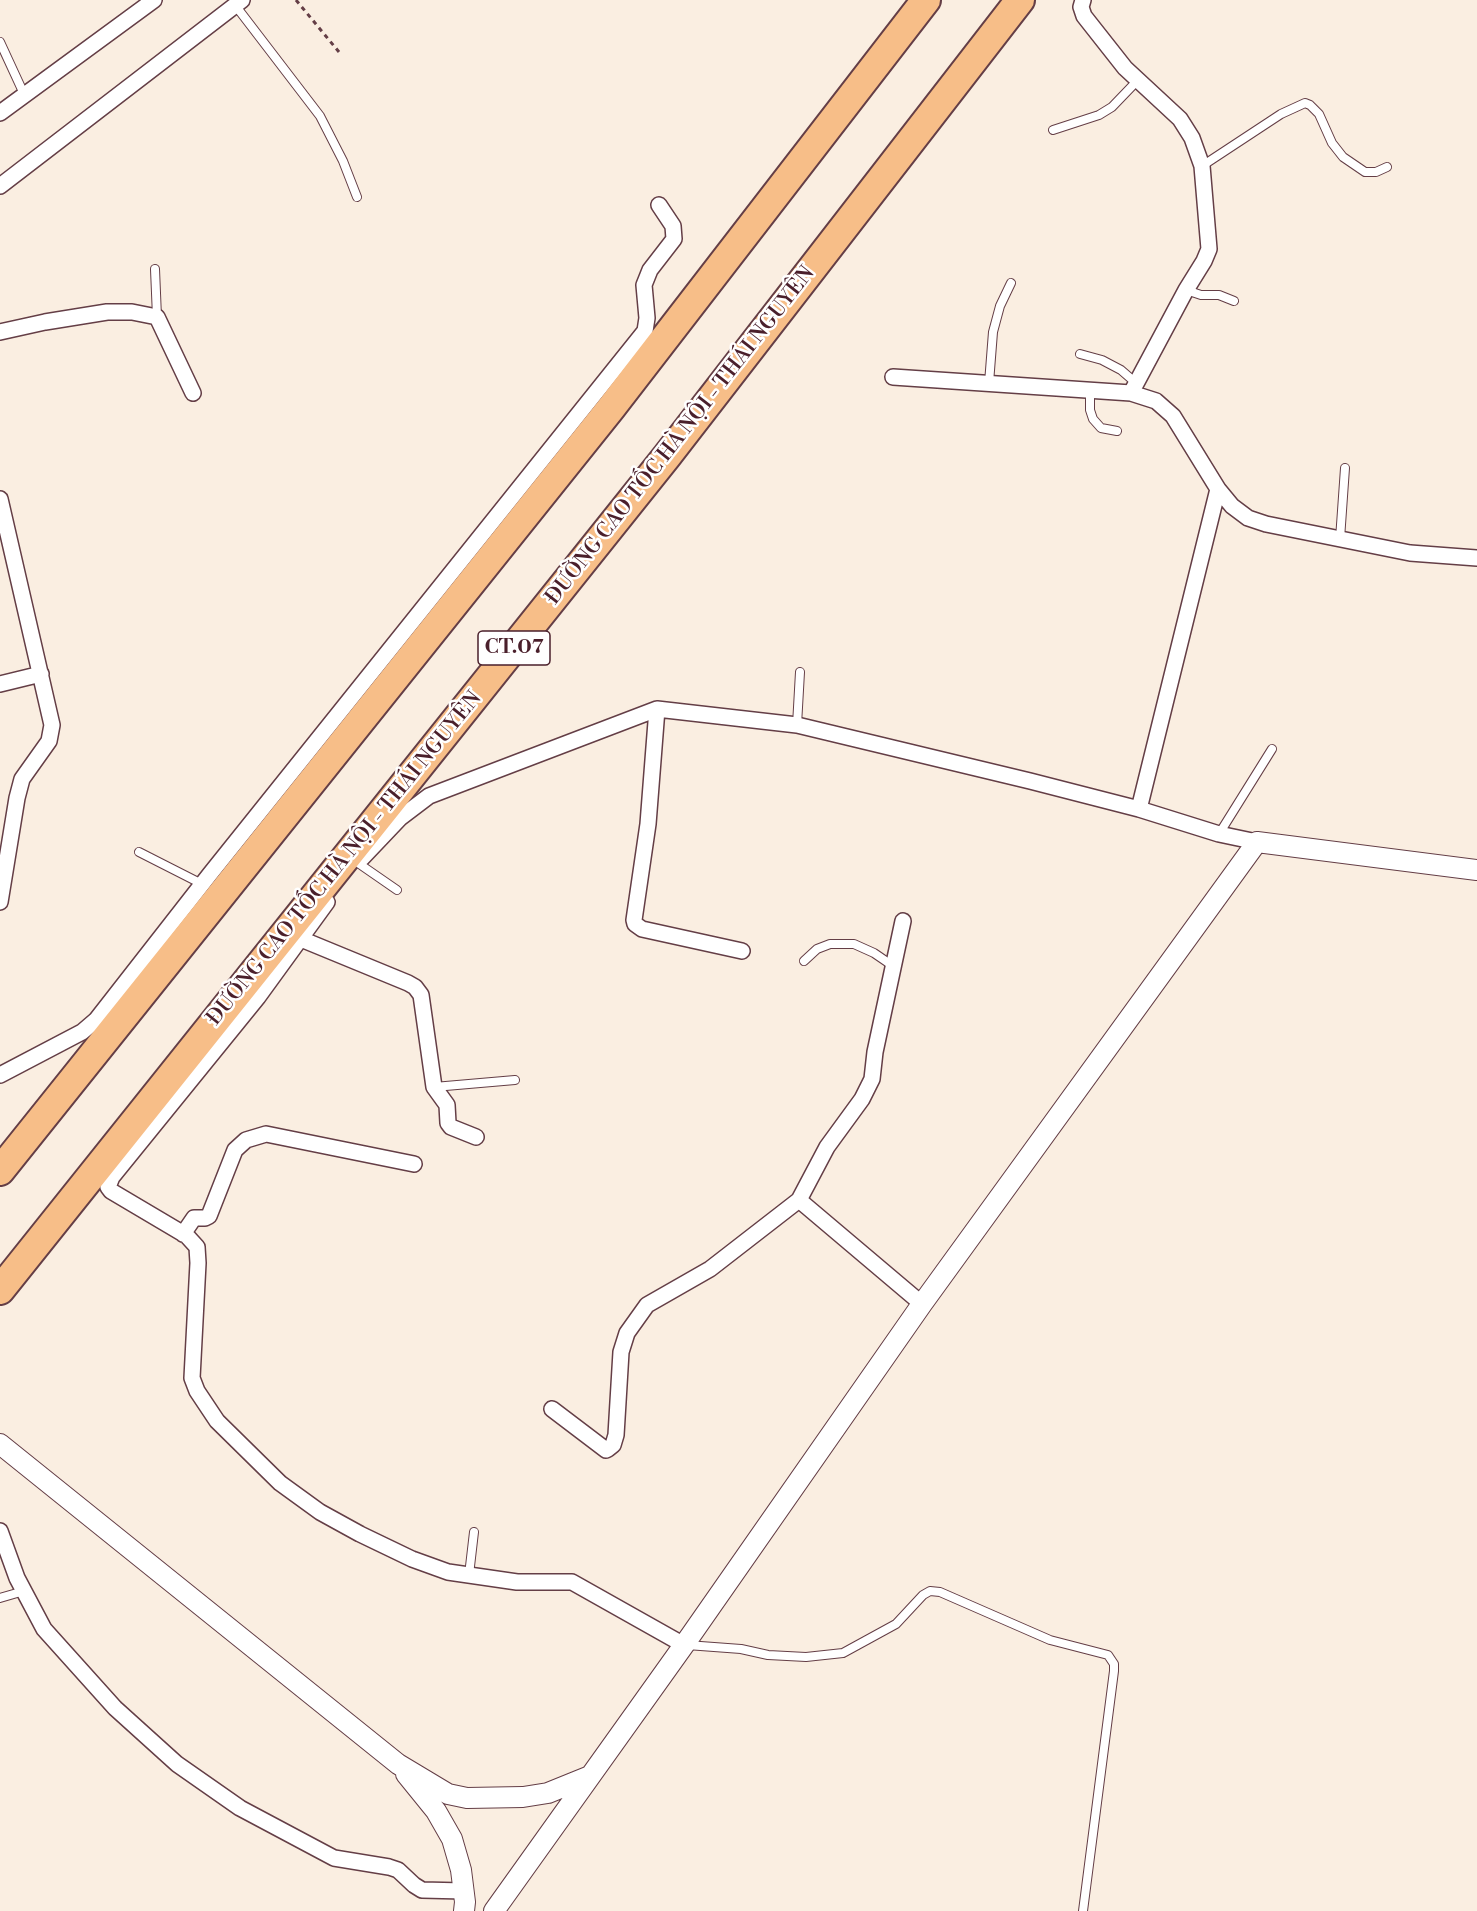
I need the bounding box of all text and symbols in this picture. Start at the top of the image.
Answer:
street label: ĐƯỜNG CAO TỐC HÀ NỘI - THÁI NGUYÊN [541,262,821,610]
road number: CT.07 [478,631,550,665]
street label: ĐƯỜNG CAO TỐC HÀ NỘI - THÁI NGUYÊN [202,687,488,1031]

